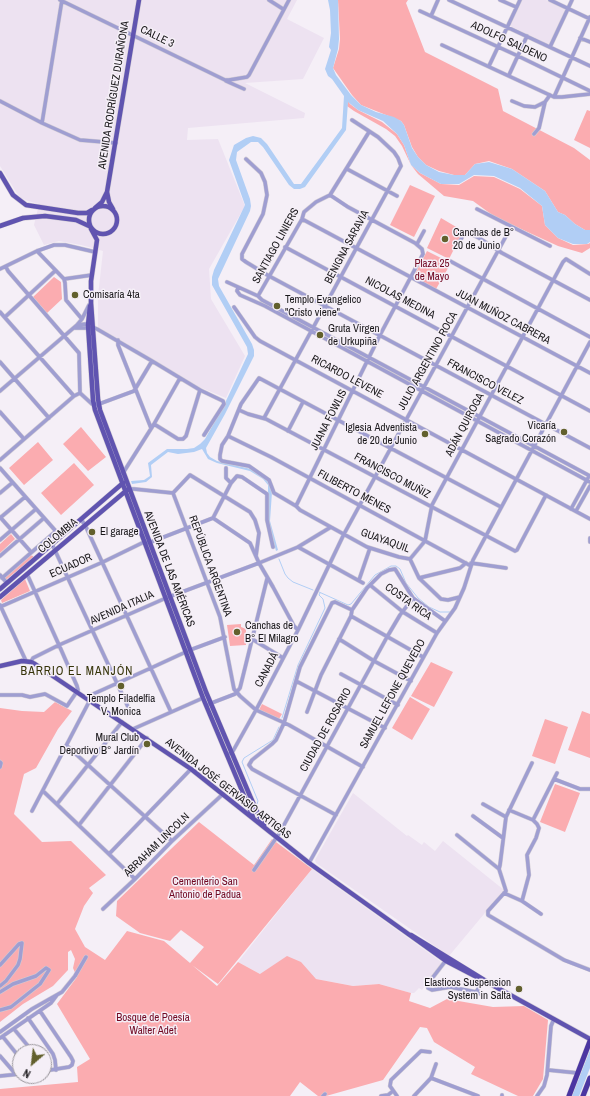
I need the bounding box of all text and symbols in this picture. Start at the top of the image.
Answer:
street label: ADOLFO SALDENO [469,19,549,65]
street label: AVENIDA RODRÍGUEZ DURAÑONA [96,20,132,170]
street label: CALLE 3 [138,23,176,51]
street label: SANTIAGO LINIERS [250,206,302,286]
street label: BENIGNA SARAVIA [322,208,372,286]
place label: Canchas de B° 20 de Junio [453,226,514,252]
marker: Canchas de B° 20 de Junio [440,234,450,244]
park label: Plaza 25 de Mayo [414,257,450,283]
street label: NICOLAS MEDINA [363,274,437,322]
street label: JUAN MUÑOZ CABRERA [453,286,553,348]
place label: Comisaría 4ta [83,288,140,302]
marker: Comisaría 4ta [70,290,80,300]
place label: Templo Evangelico "Cristo viene" [285,293,361,319]
marker: Templo Evangelico "Cristo viene" [272,301,282,311]
street label: JULIO ARGENTINO ROCA [395,310,461,412]
place label: Gruta Virgen de Urkupiña [328,322,379,348]
marker: Gruta Virgen de Urkupiña [315,330,325,340]
street label: RICARDO LEVENE [309,352,385,402]
street label: FRANCISCO VELEZ [445,356,525,408]
street label: JUANA FOWLIS [308,387,350,453]
street label: ADÁN QUIROGA [443,391,487,459]
place label: Vicaría Sagrado Corazón [485,419,556,445]
place label: Iglesia Adventista de 20 de Junio [345,421,417,447]
marker: Vicaría Sagrado Corazón [559,427,569,437]
marker: Iglesia Adventista de 20 de Junio [420,429,430,439]
street label: FRANCISCO MUÑIZ [352,450,432,502]
street label: FILIBERTO MENES [315,467,393,517]
street label: AVENIDA DE LAS AMÉRICAS [141,509,197,629]
street label: REPÚBLICA ARGENTINA [186,514,234,618]
street label: COLOMBIA [36,516,80,556]
place label: El garage [100,525,139,539]
street label: GUAYAQUIL [359,526,411,556]
marker: El garage [87,527,97,537]
street label: ECUADOR [48,551,94,581]
street label: COSTA RICA [382,581,434,623]
street label: AVENIDA ITALIA [88,588,156,628]
place label: Canchas de B° El Milagro [245,619,299,645]
marker: Canchas de B° El Milagro [232,627,242,637]
street label: SAMUEL LEFONE QUEVEDO [357,637,429,751]
street label: CANADÁ [252,650,282,690]
district label: BARRIO EL MANJÓN [21,665,133,679]
marker: Templo Filadelfia V. Monica [116,681,126,691]
street label: CIUDAD DE ROSARIO [298,686,354,774]
place label: Templo Filadelfia V. Monica [87,692,155,718]
place label: Mural Club Deportivo B° Jardín [59,731,139,757]
street label: AVENIDA JOSÉ GERVASIO ARTIGAS [163,736,293,842]
marker: Mural Club Deportivo B° Jardín [142,739,152,749]
street label: ABRAHAM LINCOLN [121,810,193,880]
park label: Cementerio San Antonio de Padua [169,875,241,901]
place label: Elasticos Suspension System in Salta [424,976,511,1002]
marker: Elasticos Suspension System in Salta [514,984,524,994]
park label: Bosque de Poesía Walter Adet [116,1011,190,1037]
north arrow [12,1044,52,1084]
text: N [21,1066,33,1081]

